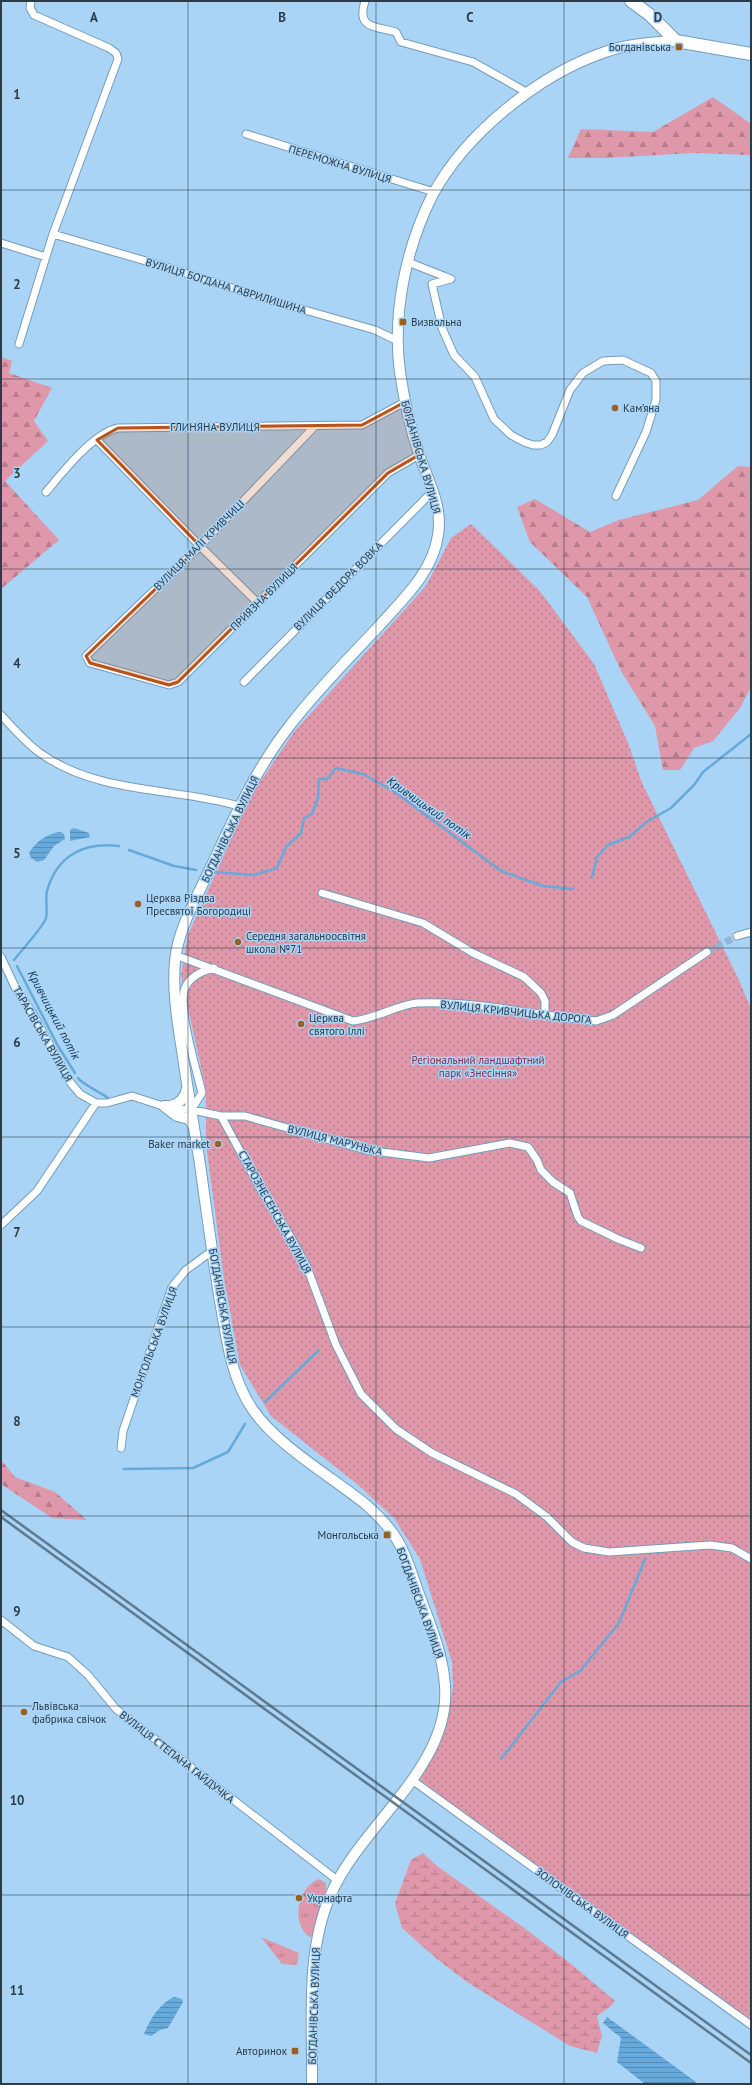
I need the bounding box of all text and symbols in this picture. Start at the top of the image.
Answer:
text: A [90,9,98,26]
text: B [278,9,286,26]
text: C [466,9,474,26]
text: D [654,9,662,26]
place label: Богданівська [609,40,671,54]
marker: Богданівська [674,42,684,52]
text: 1 [13,86,21,103]
street label: ПЕРЕМОЖНА ВУЛИЦЯ [287,142,393,186]
street label: ВУЛИЦЯ БОГДАНА ГАВРИЛИШИНА [144,255,309,317]
text: 2 [13,276,21,293]
place label: Визвольна [411,315,462,329]
marker: Визвольна [398,317,408,327]
street label: БОГДАНІВСЬКА ВУЛИЦЯ [398,399,444,515]
place label: Кам’яна [623,401,660,415]
marker: Кам’яна [610,403,620,413]
street label: ГЛИНЯНА ВУЛИЦЯ [170,420,260,434]
text: 3 [13,465,21,482]
street label: ВУЛИЦЯ МАЛІ КРИВЧИЦІ [151,497,247,593]
street label: ВУЛИЦЯ ФЕДОРА ВОВКА [291,538,386,633]
street label: ПРИЯЗНА ВУЛИЦЯ [227,560,301,634]
text: 4 [13,655,21,672]
street label: БОГДАНІВСЬКА ВУЛИЦЯ [198,773,262,885]
water label: Кривчицький потік [384,773,475,842]
text: 5 [13,845,21,862]
place label: Церква Різдва Пресвятої Богородиці [146,891,251,918]
marker: Церква Різдва Пресвятої Богородиці [133,899,143,909]
place label: Середня загальноосвітня школа №71 [246,929,366,956]
marker: Середня загальноосвітня школа №71 [233,937,243,947]
water label: Кривчицький потік [25,967,85,1062]
street label: ТАРАСІВСЬКА ВУЛИЦЯ [10,984,76,1084]
street label: ВУЛИЦЯ КРИВЧИЦЬКА ДОРОГА [440,997,593,1027]
place label: Церква святого Іллі [309,1011,365,1038]
marker: Церква святого Іллі [296,1019,306,1029]
text: 6 [13,1034,21,1051]
park label: Регіональний ландшафтний парк «Знесіння» [411,1053,545,1080]
street label: ВУЛИЦЯ МАРУНЬКА [286,1121,384,1159]
place label: Baker market [148,1137,210,1151]
marker: Baker market [213,1139,223,1149]
street label: СТАРОЗНЕСЕНСЬКА ВУЛИЦЯ [235,1148,315,1276]
text: 7 [13,1224,21,1241]
street label: БОГДАНІВСЬКА ВУЛИЦЯ [206,1247,240,1365]
street label: МОНГОЛЬСЬКА ВУЛИЦЯ [127,1285,181,1399]
text: 8 [13,1413,21,1430]
place label: Монгольська [317,1528,379,1542]
marker: Монгольська [382,1530,392,1540]
street label: БОГДАНІВСЬКА ВУЛИЦЯ [393,1546,447,1660]
text: 9 [13,1603,21,1620]
place label: Львівська фабрика свічок [31,1699,107,1726]
marker: Львівська фабрика свічок [19,1707,29,1717]
street label: ВУЛИЦЯ СТЕПАНА ГАЙДУЧКА [117,1708,238,1807]
text: 10 [10,1792,24,1809]
street label: ЗОЛОЧІВСЬКА ВУЛИЦЯ [532,1864,632,1942]
place label: Укрнафта [307,1891,352,1905]
marker: Укрнафта [294,1893,304,1903]
street label: БОГДАНІВСЬКА ВУЛИЦЯ [305,1947,323,2065]
text: 11 [10,1982,24,1999]
place label: Авторинок [236,2044,288,2058]
marker: Авторинок [290,2046,300,2056]

